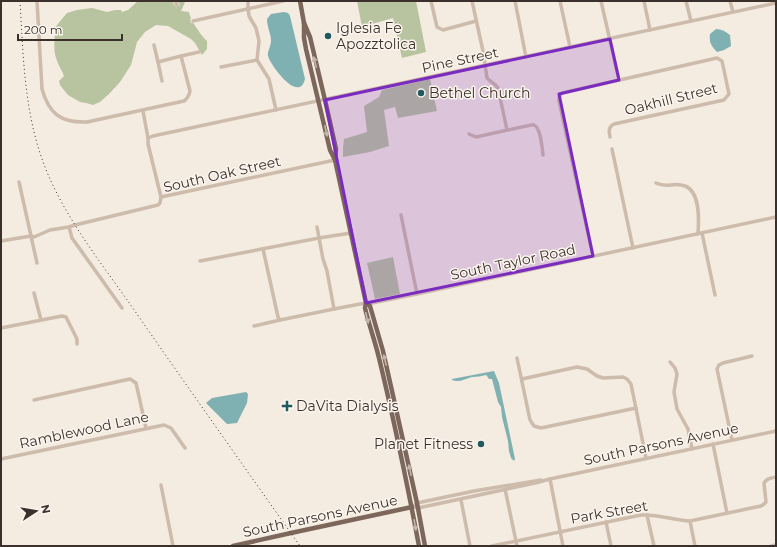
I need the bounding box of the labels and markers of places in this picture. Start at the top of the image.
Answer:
place label: Iglesia Fe Apozztolica [336,19,416,53]
marker: Iglesia Fe Apozztolica [323,31,333,41]
place label: Bethel Church [429,84,531,102]
marker: Bethel Church [416,88,426,98]
place label: DaVita Dialysis [296,397,399,415]
marker: DaVita Dialysis [281,400,293,412]
place label: Planet Fitness [374,435,473,453]
marker: Planet Fitness [476,439,486,449]

